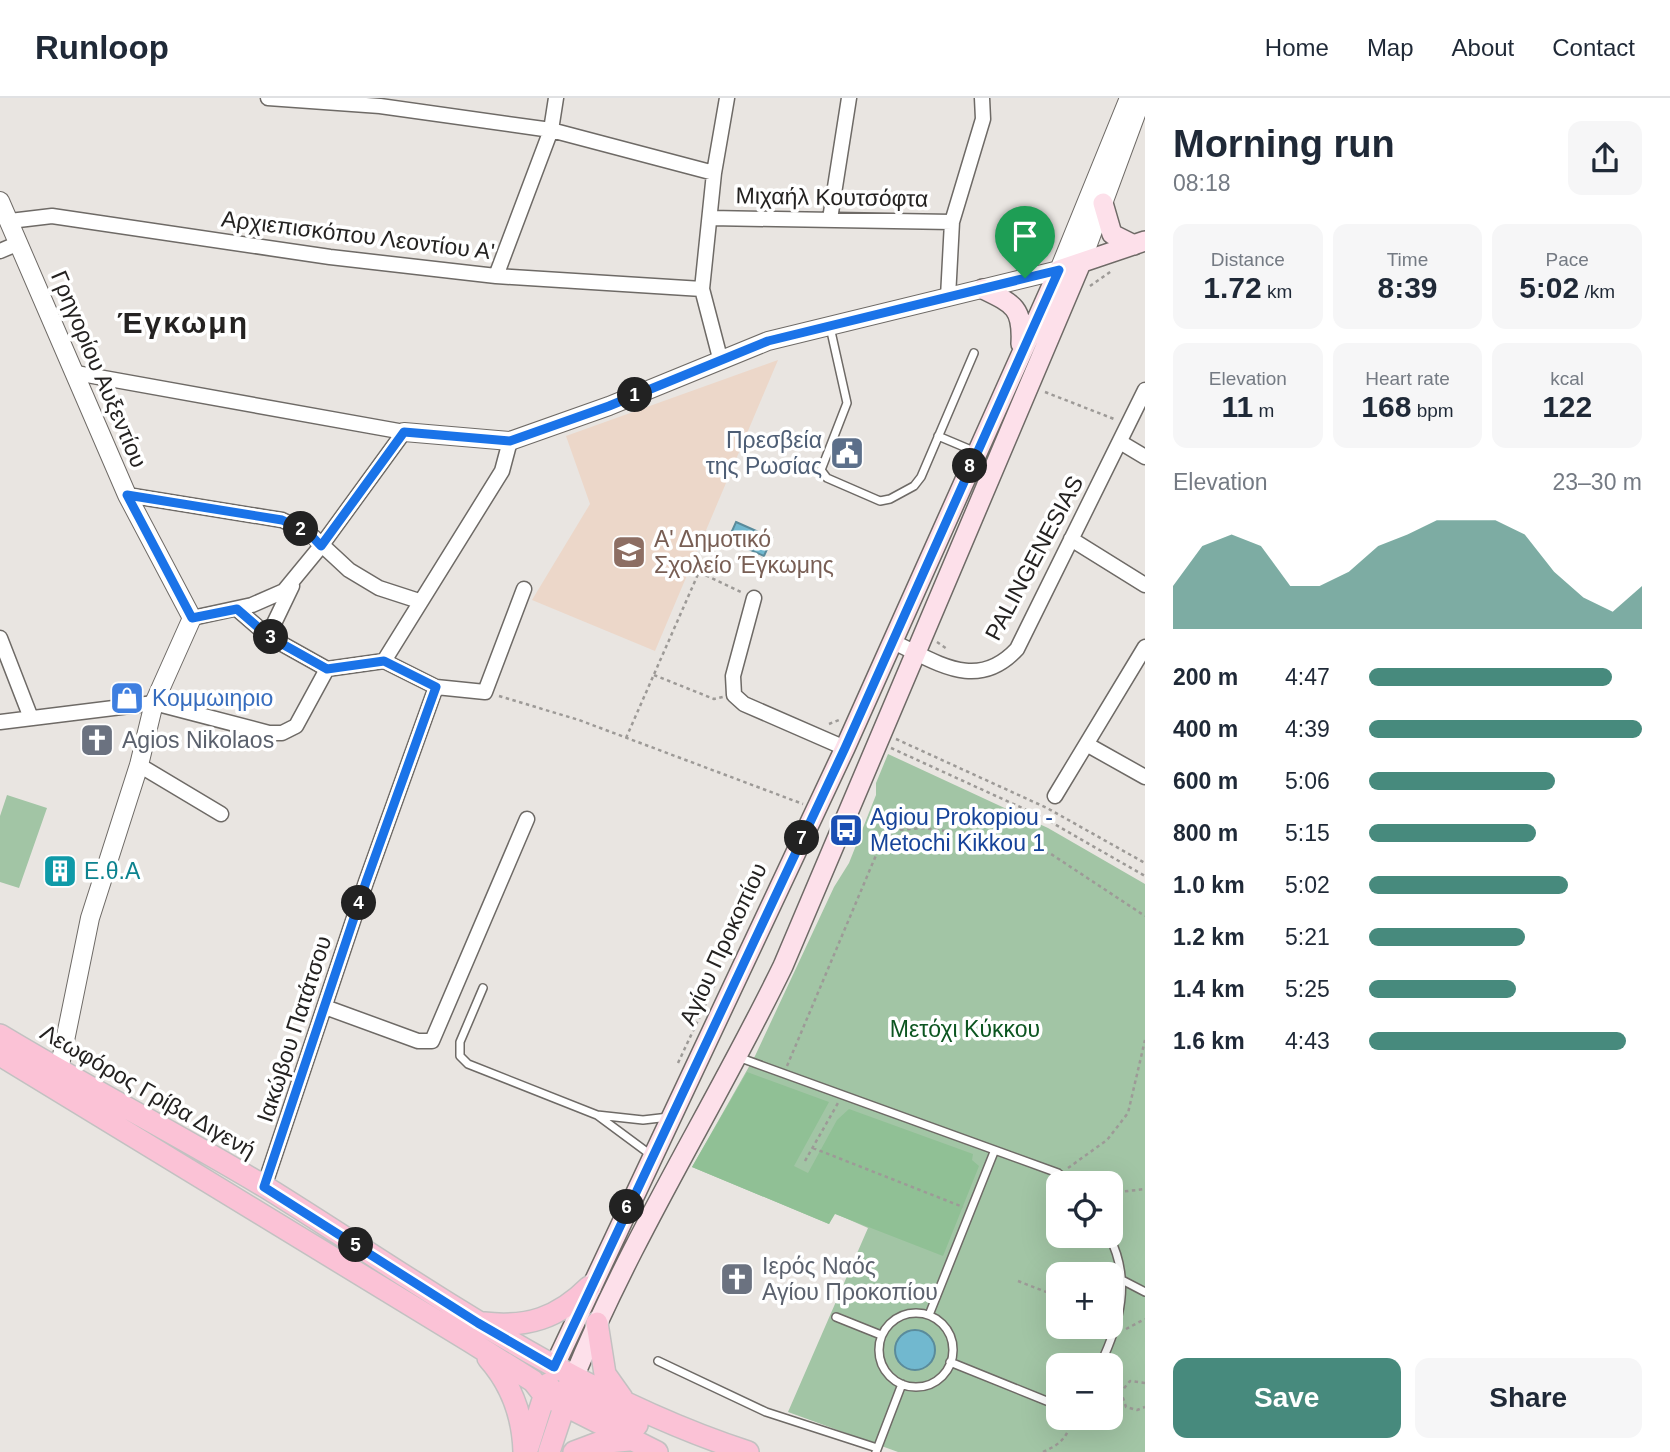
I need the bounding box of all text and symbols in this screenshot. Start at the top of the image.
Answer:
text: Runloop [35,29,169,66]
text: Home [1265,34,1329,61]
text: Map [1367,34,1414,61]
text: About [1452,34,1514,61]
text: Contact [1552,34,1635,61]
button: share [1568,121,1642,195]
text: Morning run [1173,123,1395,165]
text: 08:18 [1173,170,1231,196]
street label: Μιχαήλ Κουτσόφτα [736,182,928,212]
street label: Αρχιεπισκόπου Λεοντίου Α' [220,205,496,265]
pin [995,206,1055,278]
icon: arrive [1006,217,1044,255]
text: Distance [1211,249,1285,270]
text: Time [1387,249,1428,270]
text: Pace [1546,249,1589,270]
street label: Γρηγορίου Αυξεντίου [46,267,152,471]
text: 1.72 [1203,271,1262,304]
text: 8:39 [1377,271,1438,304]
text: 5:02 [1519,271,1579,304]
text: km [1262,281,1292,302]
text: /km [1579,281,1615,302]
district label: Έγκωμη [117,306,249,339]
text: Elevation [1209,368,1287,389]
text: Heart rate [1365,368,1450,389]
text: kcal [1550,368,1584,389]
pin: 1 [618,378,652,412]
text: 1 [629,384,640,405]
text: 11 [1221,390,1253,423]
text: 168 [1361,390,1411,423]
text: 122 [1542,390,1592,423]
text: m [1253,400,1274,421]
text: bpm [1411,400,1454,421]
place label: Πρεσβεία της Ρωσίας [706,427,822,479]
public building icon: Πρεσβεία της Ρωσίας [828,434,866,472]
pin: 8 [953,448,988,484]
text: 8 [964,455,975,476]
text: Elevation [1173,469,1268,495]
text: 23–30 m [1552,469,1642,495]
street label: PALINGENESIAS [980,471,1088,645]
pin: 2 [284,512,318,546]
text: 2 [295,518,306,539]
place label: Α' Δημοτικό Σχολείο Έγκωμης [654,526,834,578]
school or university icon: Α' Δημοτικό Σχολείο Έγκωμης [610,533,648,571]
pin: 3 [254,620,288,654]
text: 3 [265,626,276,647]
text: 200 m [1173,664,1238,690]
text: 4:47 [1285,664,1330,690]
shop icon: Κομμωιηριο [108,679,146,717]
place label: Κομμωιηριο [152,685,273,711]
text: 400 m [1173,716,1238,742]
text: 4:39 [1285,716,1330,742]
church icon: Agios Nikolaos [78,721,116,759]
place label: Agios Nikolaos [122,727,274,753]
text: 600 m [1173,768,1238,794]
text: 5:06 [1285,768,1330,794]
place label: Agiou Prokopiou - Metochi Kikkou 1 [870,804,1053,856]
bus stop icon: Agiou Prokopiou - Metochi Kikkou 1 [827,811,865,849]
pin: 7 [784,820,820,856]
text: 800 m [1173,820,1238,846]
text: 5:15 [1285,820,1330,846]
text: 7 [796,827,807,848]
building icon: Ε.θ.Α [41,852,79,890]
place label: Ε.θ.Α [84,858,141,884]
street label: Αγίου Προκοπίου [674,859,772,1029]
text: 1.0 km [1173,872,1245,898]
text: 5:02 [1285,872,1330,898]
pin: 4 [342,886,376,920]
text: 4 [353,892,364,913]
text: 1.2 km [1173,924,1245,950]
text: 5:21 [1285,924,1330,950]
street label: Ιακώβου Πατάτσου [252,933,336,1125]
text: 1.4 km [1173,976,1245,1002]
text: 5:25 [1285,976,1330,1002]
park label: Μετόχι Κύκκου [890,1016,1040,1042]
street label: Λεωφόρος Γρίβα Διγενή [36,1019,260,1163]
text: 1.6 km [1173,1028,1245,1054]
text: 4:43 [1285,1028,1330,1054]
map controls [1046,1171,1123,1430]
button: locate [1046,1171,1123,1248]
pin: 6 [610,1190,644,1224]
text: 6 [621,1196,632,1217]
pin: 5 [338,1228,374,1262]
text: 5 [350,1234,361,1255]
place label: Ιερός Ναός Αγίου Προκοπίου [762,1253,938,1305]
church icon: Ιερός Ναός Αγίου Προκοπίου [718,1260,756,1298]
button: + [1046,1262,1123,1339]
button: − [1046,1353,1123,1430]
button: Save [1173,1358,1401,1438]
button: Share [1415,1358,1642,1438]

